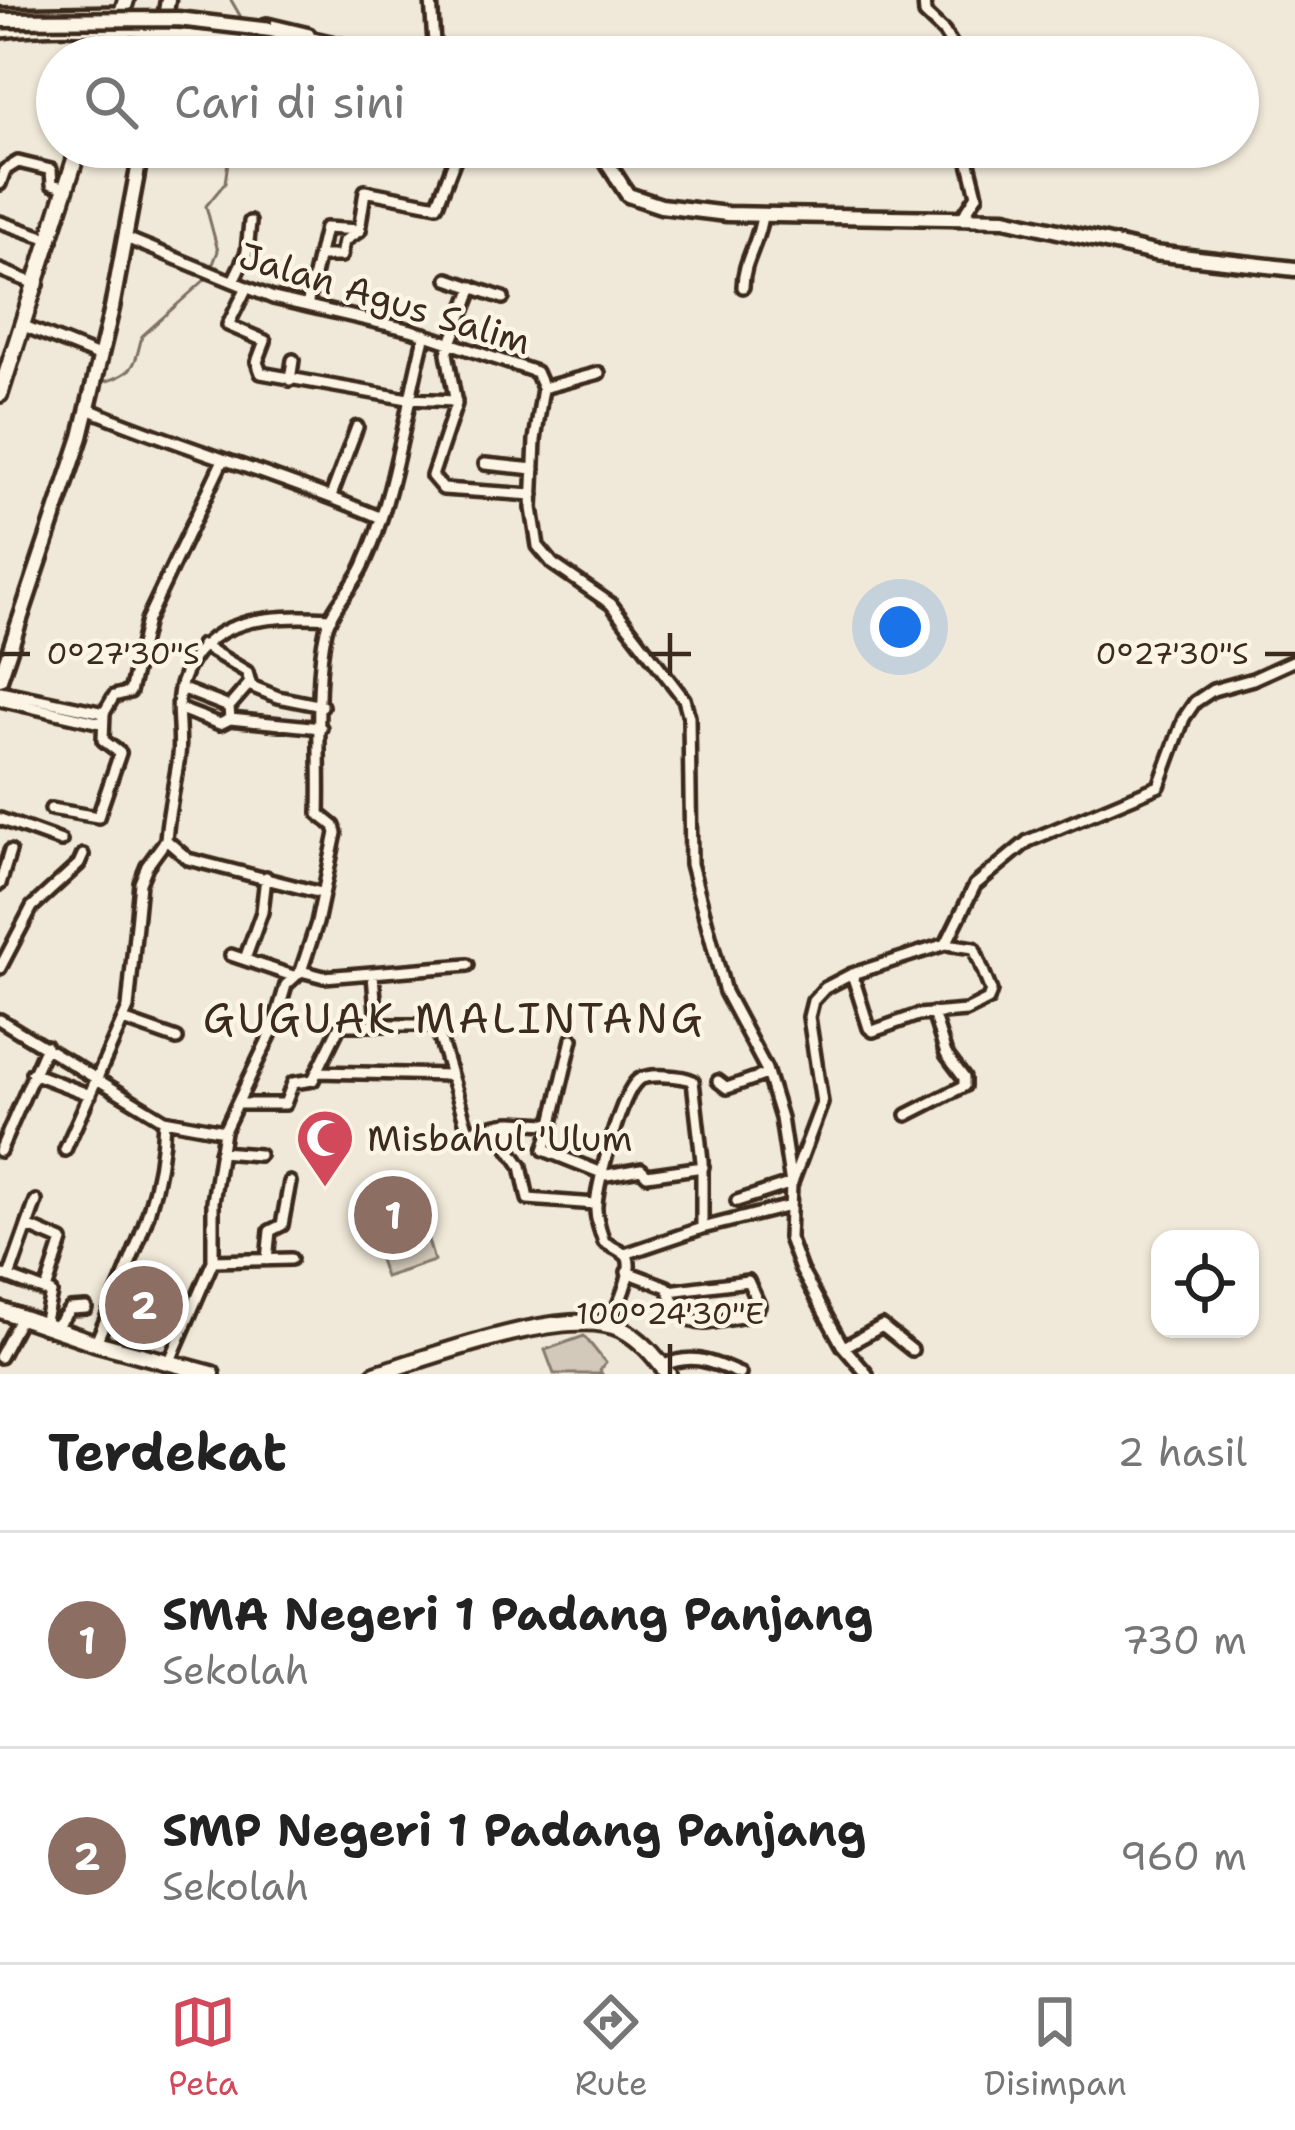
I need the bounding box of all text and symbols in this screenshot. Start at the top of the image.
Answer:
search box [36,36,1259,168]
icon: search [78,69,144,135]
text: Cari di sini [174,72,406,132]
street label: Jalan Agus Salim [233,231,537,366]
your location [870,597,930,657]
text: 0°27'30"S [46,633,200,674]
text: 0°27'30"S [1095,633,1249,674]
district label: GUGUAK MALINTANG [203,990,705,1046]
mosque icon: Misbahul 'Ulum [294,1107,356,1189]
place label: Misbahul 'Ulum [367,1114,633,1163]
pin: 1 [354,1170,432,1260]
map controls [1151,1230,1259,1338]
button: locate [1151,1230,1259,1338]
pin: 2 [105,1260,183,1350]
text: 100°24'30"E [576,1293,764,1334]
text: Terdekat [48,1418,287,1486]
text: 2 hasil [1117,1426,1247,1478]
text: SMA Negeri 1 Padang Panjang [162,1584,873,1644]
text: 1 [78,1614,96,1666]
text: 730 m [1122,1614,1247,1666]
text: Sekolah [162,1644,309,1696]
text: SMP Negeri 1 Padang Panjang [162,1800,866,1860]
text: 2 [73,1830,101,1882]
text: 960 m [1120,1830,1247,1882]
text: Sekolah [162,1860,309,1912]
tab: Peta [168,1989,238,2106]
tab: Rute [575,1989,648,2106]
tab: Disimpan [984,1989,1127,2106]

